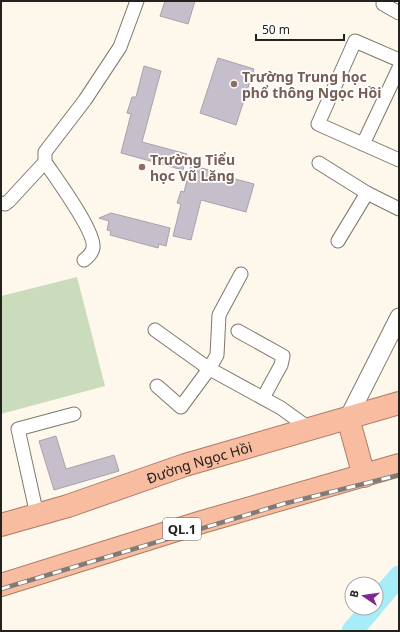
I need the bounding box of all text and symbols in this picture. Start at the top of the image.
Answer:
scale bar [256,16,344,42]
text: 50 m [262,21,290,38]
place label: Trường Trung học phổ thông Ngọc Hồi [242,67,381,102]
marker: Trường Trung học phổ thông Ngọc Hồi [229,79,239,89]
place label: Trường Tiểu học Vũ Lăng [150,150,235,185]
marker: Trường Tiểu học Vũ Lăng [137,162,147,172]
street label: Đường Ngọc Hồi [144,437,254,487]
road number: QL.1 [163,518,201,540]
north arrow [344,576,384,616]
text: B [346,588,362,599]

